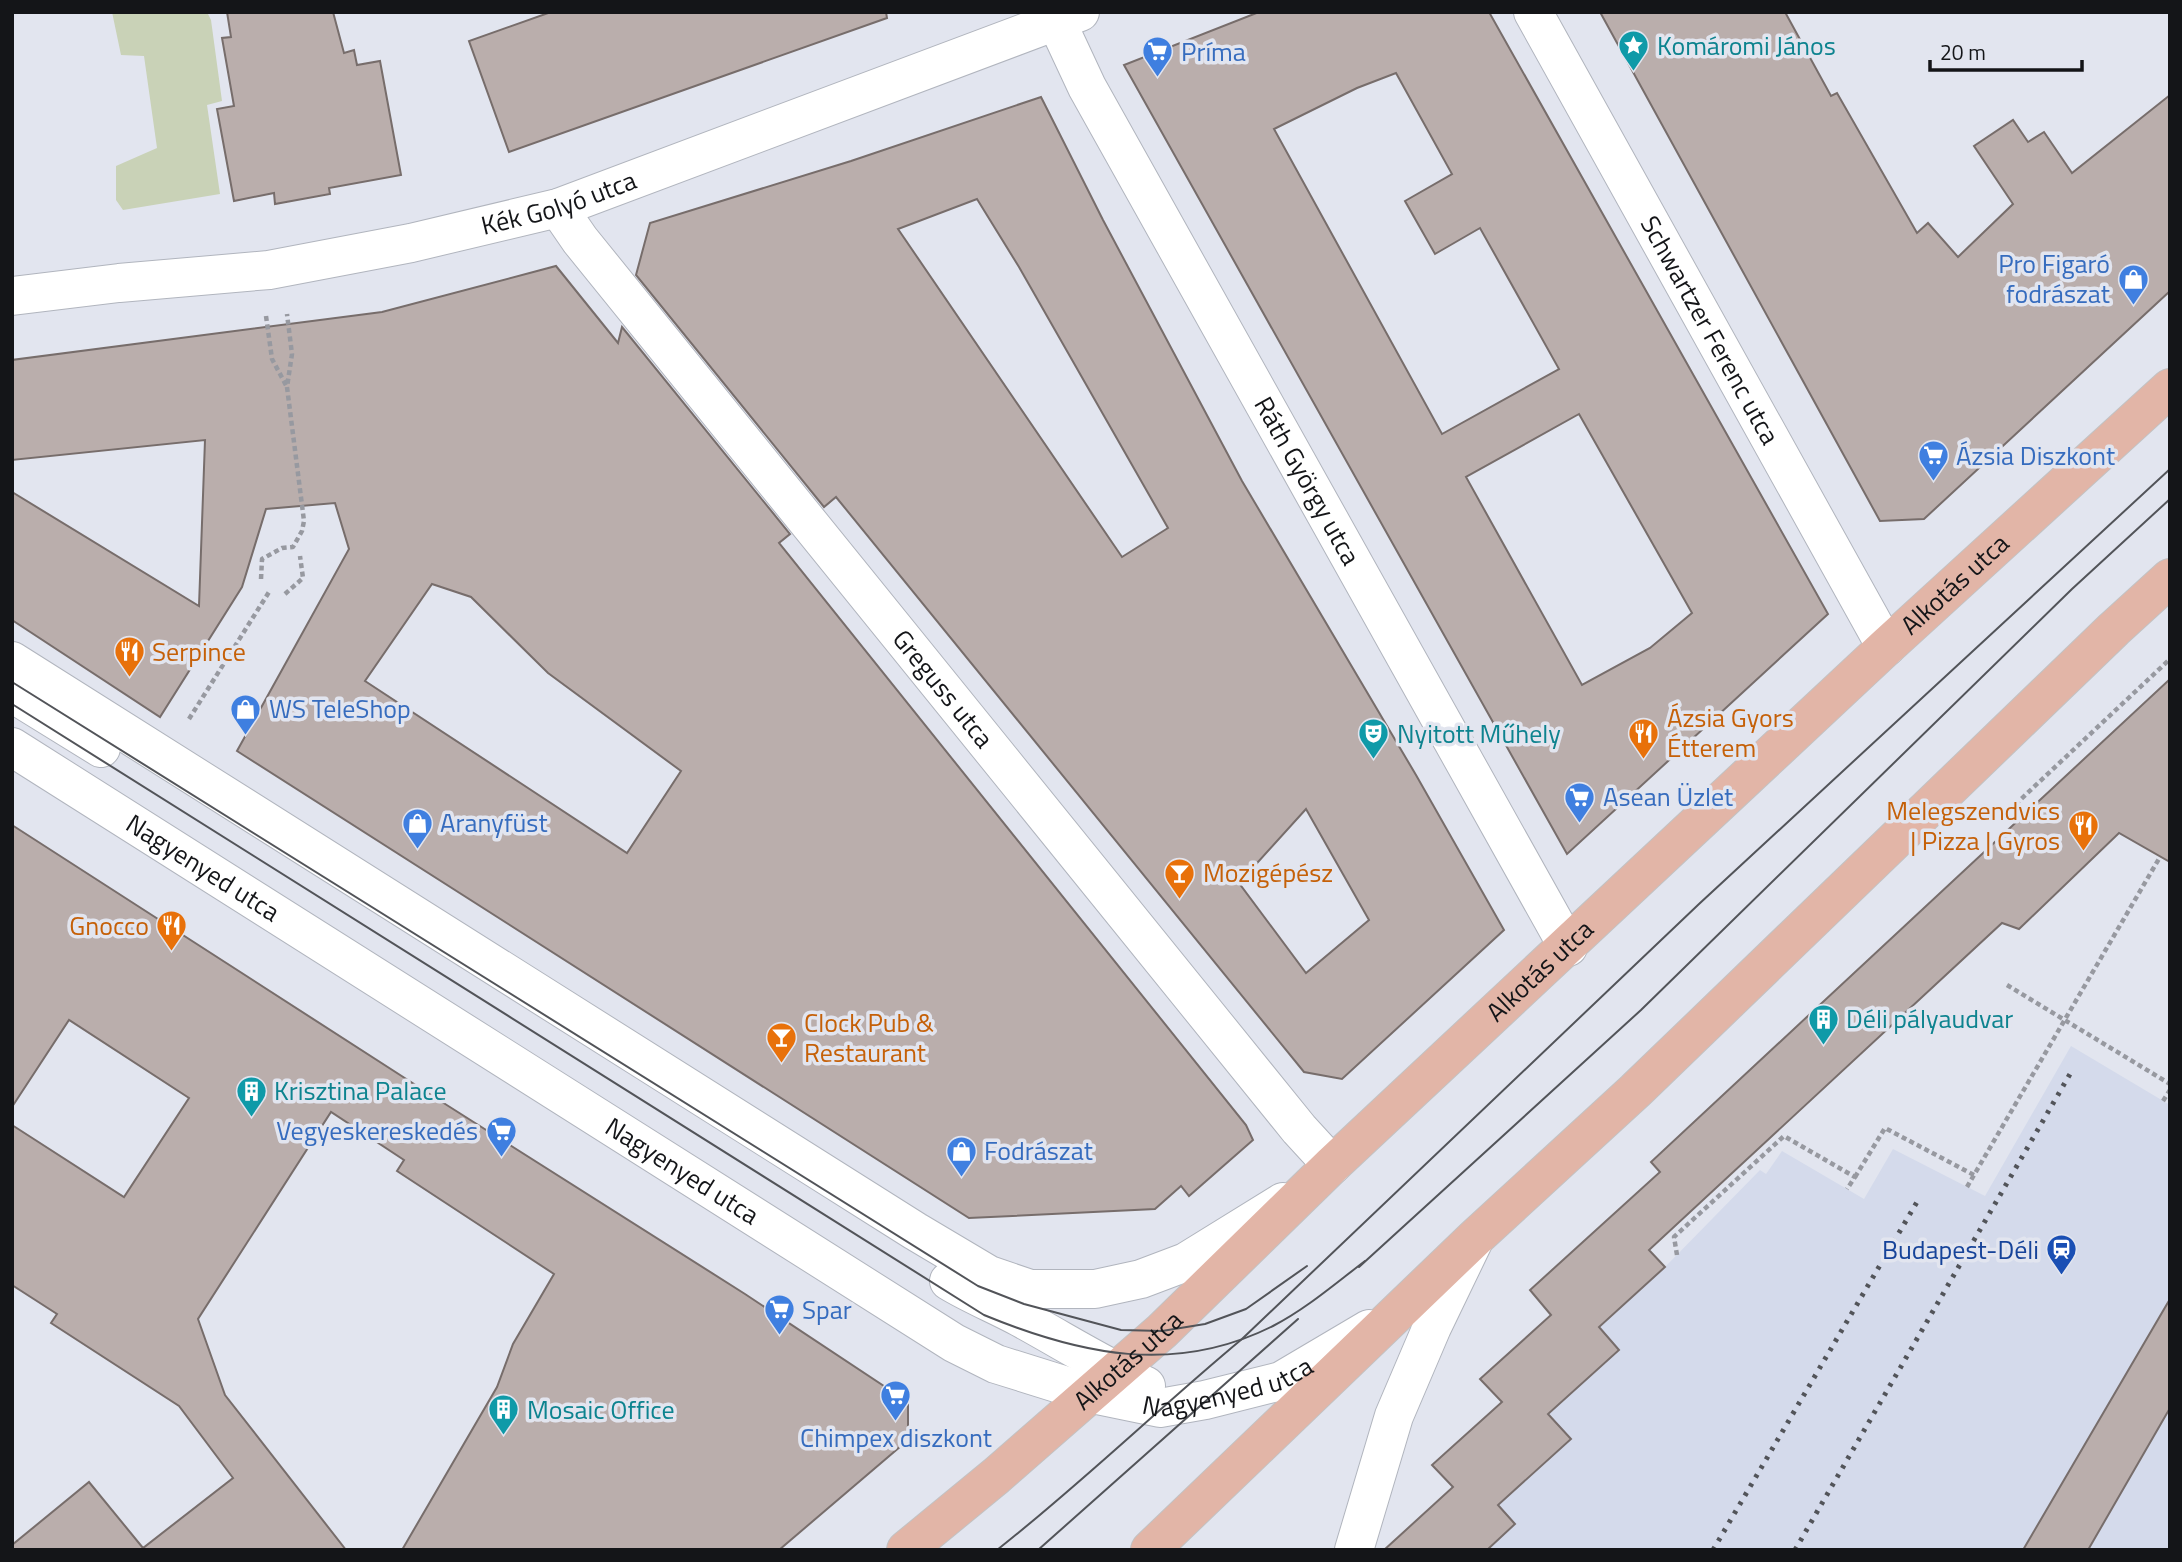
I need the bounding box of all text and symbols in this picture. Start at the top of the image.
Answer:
place label: Komáromi János [1657,26,1836,65]
scale bar [1930,28,2082,72]
place icon: Komáromi János [1617,29,1651,73]
place label: Príma [1181,32,1246,71]
supermarket icon: Príma [1141,35,1175,79]
text: 20 m [1940,36,1986,68]
street label: Kék Golyó utca [477,160,642,245]
street label: Schwartzer Ferenc utca [1631,208,1790,451]
place label: Pro Figaró fodrászat [1998,244,2110,313]
shop icon: Pro Figaró fodrászat [2116,262,2150,306]
street label: Ráth György utca [1245,389,1371,572]
place label: Ázsia Diszkont [1956,436,2115,475]
supermarket icon: Ázsia Diszkont [1916,439,1950,483]
street label: Alkotás utca [1892,524,2017,644]
street label: Greguss utca [883,621,1003,756]
place label: Serpince [152,632,246,671]
restaurant icon: Serpince [112,635,146,679]
place label: WS TeleShop [269,689,411,728]
shop icon: WS TeleShop [229,692,263,736]
place label: Ázsia Gyors Étterem [1667,698,1794,767]
place label: Nyitott Műhely [1397,714,1561,753]
restaurant icon: Ázsia Gyors Étterem [1627,716,1661,760]
theatre icon: Nyitott Műhely [1357,717,1391,761]
place label: Asean Üzlet [1603,777,1733,816]
supermarket icon: Asean Üzlet [1563,780,1597,824]
place label: Melegszendvics | Pizza | Gyros [1886,791,2060,860]
place label: Aranyfüst [440,803,548,842]
street label: Nagyenyed utca [119,804,288,931]
shop icon: Aranyfüst [400,806,434,850]
restaurant icon: Melegszendvics | Pizza | Gyros [2066,809,2100,853]
place label: Mozigépész [1203,853,1333,892]
bar icon: Mozigépész [1163,856,1197,900]
place label: Gnocco [69,906,149,945]
restaurant icon: Gnocco [155,909,189,953]
street label: Alkotás utca [1477,910,1602,1031]
place label: Déli pályaudvar [1846,999,2013,1038]
building icon: Déli pályaudvar [1806,1002,1840,1046]
place label: Clock Pub & Restaurant [804,1003,934,1072]
bar icon: Clock Pub & Restaurant [764,1021,798,1065]
place label: Krisztina Palace [274,1071,447,1110]
building icon: Krisztina Palace [234,1074,268,1118]
street label: Nagyenyed utca [598,1107,767,1234]
place label: Vegyeskereskedés [276,1111,478,1150]
supermarket icon: Vegyeskereskedés [484,1114,518,1158]
place label: Fodrászat [984,1131,1093,1170]
shop icon: Fodrászat [944,1134,978,1178]
place label: Budapest-Déli [1882,1230,2039,1269]
station icon: Budapest-Déli [2045,1233,2079,1277]
place label: Spar [802,1290,852,1329]
supermarket icon: Spar [762,1293,796,1337]
street label: Alkotás utca [1064,1301,1191,1419]
street label: Nagyenyed utca [1139,1346,1320,1427]
supermarket icon: Chimpex diszkont [879,1378,913,1422]
place label: Mosaic Office [527,1390,675,1429]
building icon: Mosaic Office [487,1393,521,1437]
place label: Chimpex diszkont [800,1418,992,1457]

